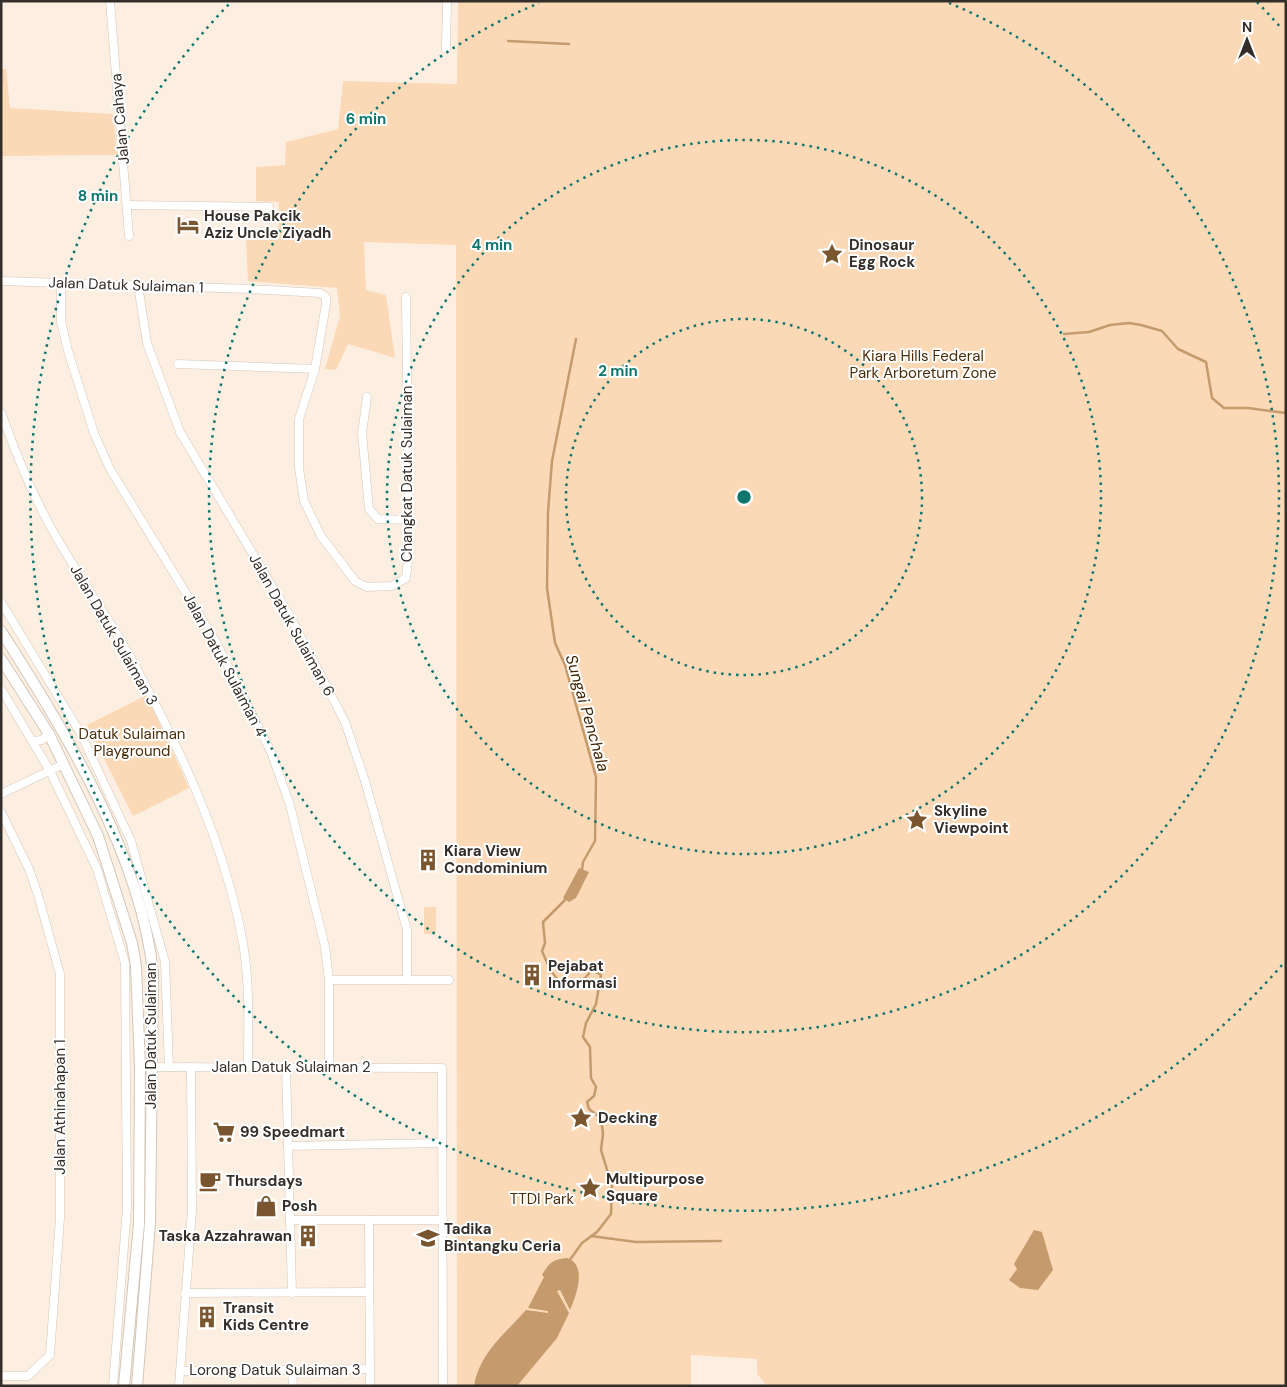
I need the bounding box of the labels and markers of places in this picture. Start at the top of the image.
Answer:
place label: House Pakcik Aziz Uncle Ziyadh [204,206,331,243]
hotel icon: House Pakcik Aziz Uncle Ziyadh [175,212,201,238]
place label: Dinosaur Egg Rock [849,235,915,272]
place icon: Dinosaur Egg Rock [819,241,845,267]
centre of rings [735,488,753,506]
place label: Skyline Viewpoint [934,801,1009,838]
place icon: Skyline Viewpoint [904,807,930,833]
place label: Kiara View Condominium [444,841,547,878]
building icon: Kiara View Condominium [415,847,441,873]
place label: Pejabat Informasi [548,956,617,993]
building icon: Pejabat Informasi [519,962,545,988]
place icon: Decking [568,1105,594,1131]
place label: Decking [598,1108,658,1128]
supermarket icon: 99 Speedmart [211,1119,237,1145]
place label: 99 Speedmart [240,1122,345,1142]
cafe icon: Thursdays [197,1168,223,1194]
place label: Multipurpose Square [606,1169,704,1206]
place label: Thursdays [226,1171,303,1191]
place icon: Multipurpose Square [577,1175,603,1201]
shop icon: Posh [253,1193,279,1219]
place label: Posh [282,1196,317,1216]
place label: Tadika Bintangku Ceria [444,1219,561,1256]
building icon: Taska Azzahrawan [295,1223,321,1249]
school or university icon: Tadika Bintangku Ceria [415,1225,441,1251]
place label: Taska Azzahrawan [159,1226,292,1246]
place label: Transit Kids Centre [223,1298,309,1335]
building icon: Transit Kids Centre [194,1304,220,1330]

